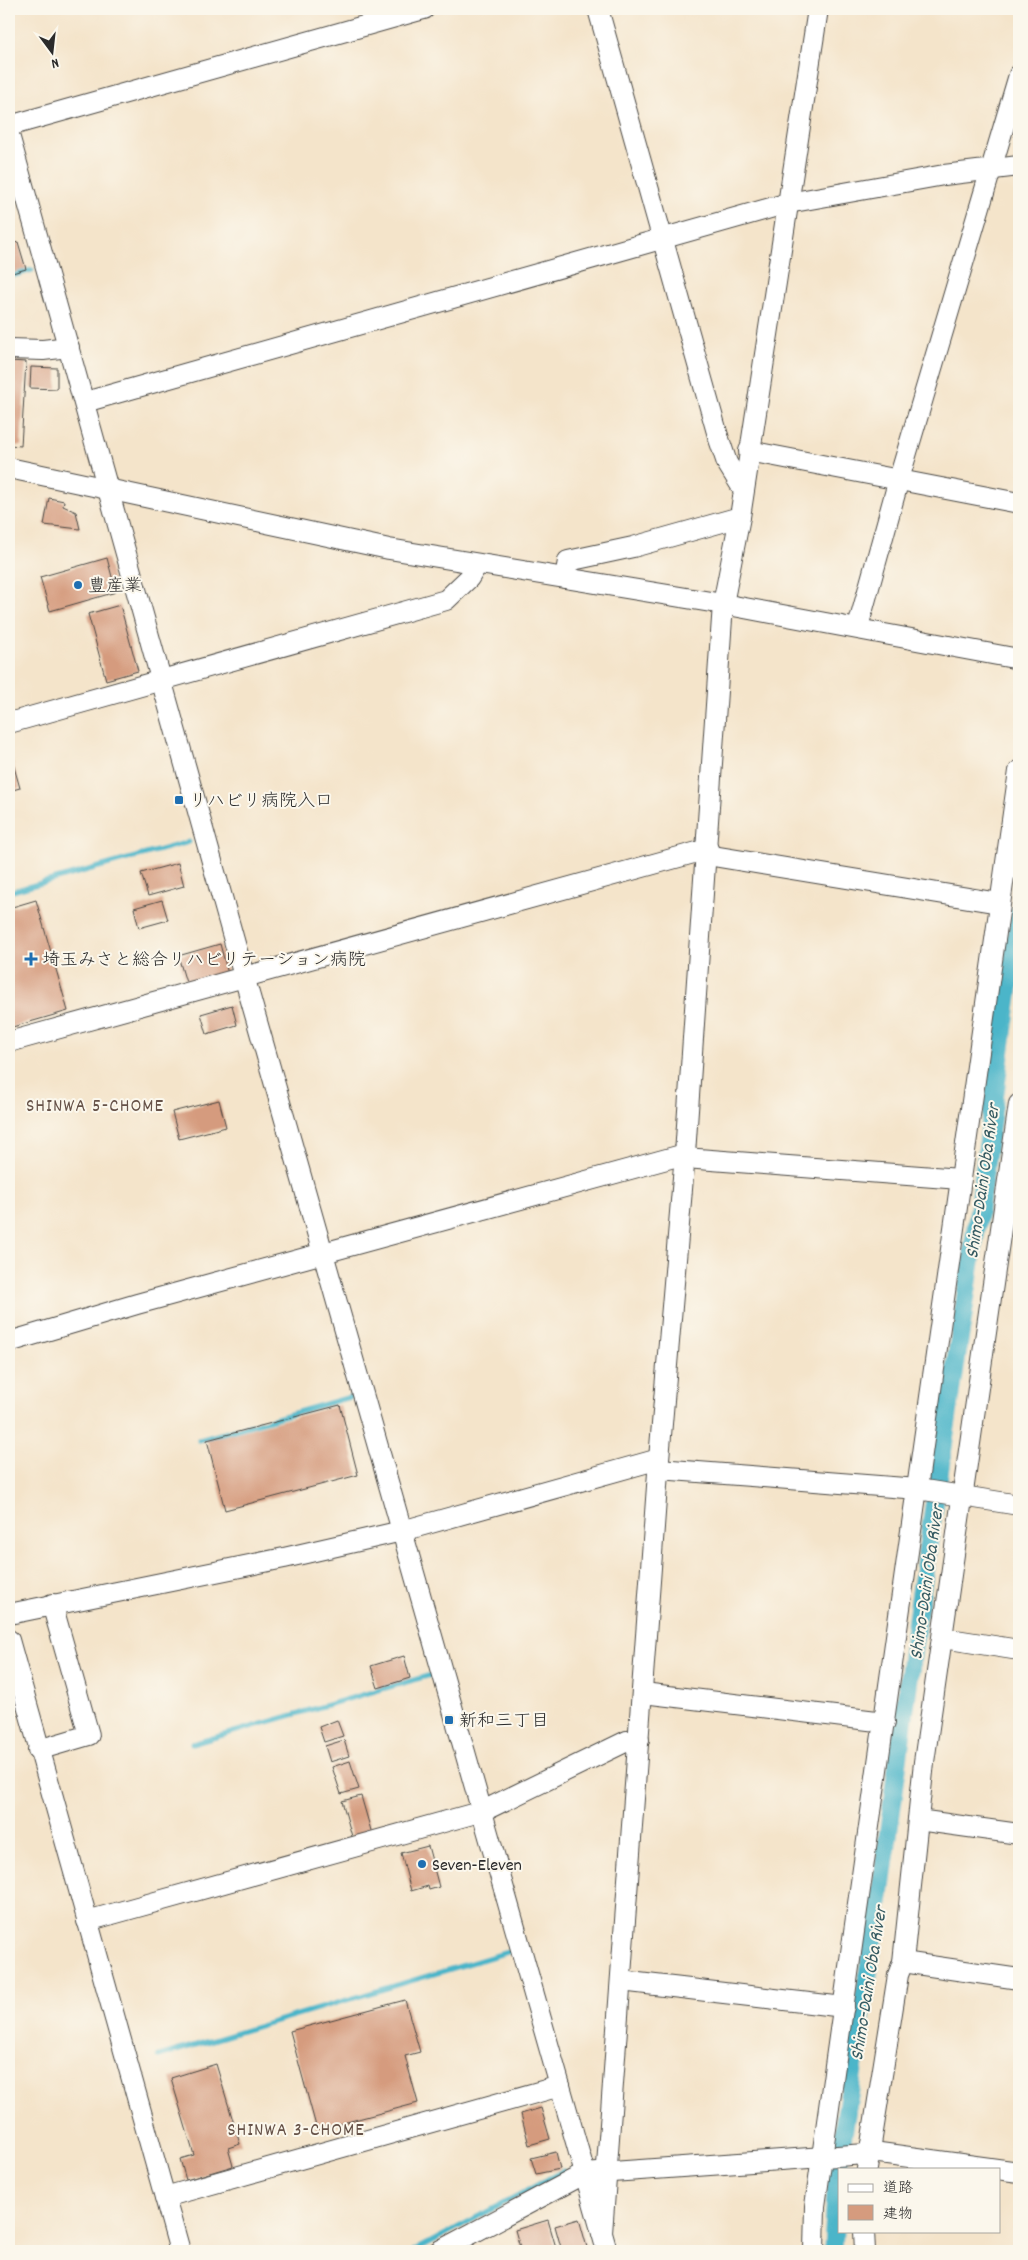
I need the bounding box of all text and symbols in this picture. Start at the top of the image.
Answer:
north arrow [28,28,78,78]
text: N [49,52,61,73]
place label: 豊産業 [88,575,142,600]
marker: 豊産業 [72,579,84,591]
place label: リハビリ病院入口 [189,790,333,815]
marker: リハビリ病院入口 [173,794,185,806]
place label: 埼玉みさと総合リハビリテーション病院 [42,949,366,974]
marker: 埼玉みさと総合リハビリテーション病院 [24,952,38,966]
district label: SHINWA 5-CHOME [26,1094,164,1121]
water label: Shimo-Daini Oba River [960,1101,1009,1261]
water label: Shimo-Daini Oba River [904,1502,953,1662]
place label: 新和三丁目 [459,1710,549,1735]
marker: 新和三丁目 [443,1714,455,1726]
place label: Seven-Eleven [432,1854,522,1879]
marker: Seven-Eleven [416,1858,428,1870]
water label: Shimo-Daini Oba River [845,1903,896,2063]
district label: SHINWA 3-CHOME [227,2118,365,2145]
legend [838,2168,1000,2232]
text: 道路 [883,2178,913,2200]
text: 建物 [883,2204,913,2226]

